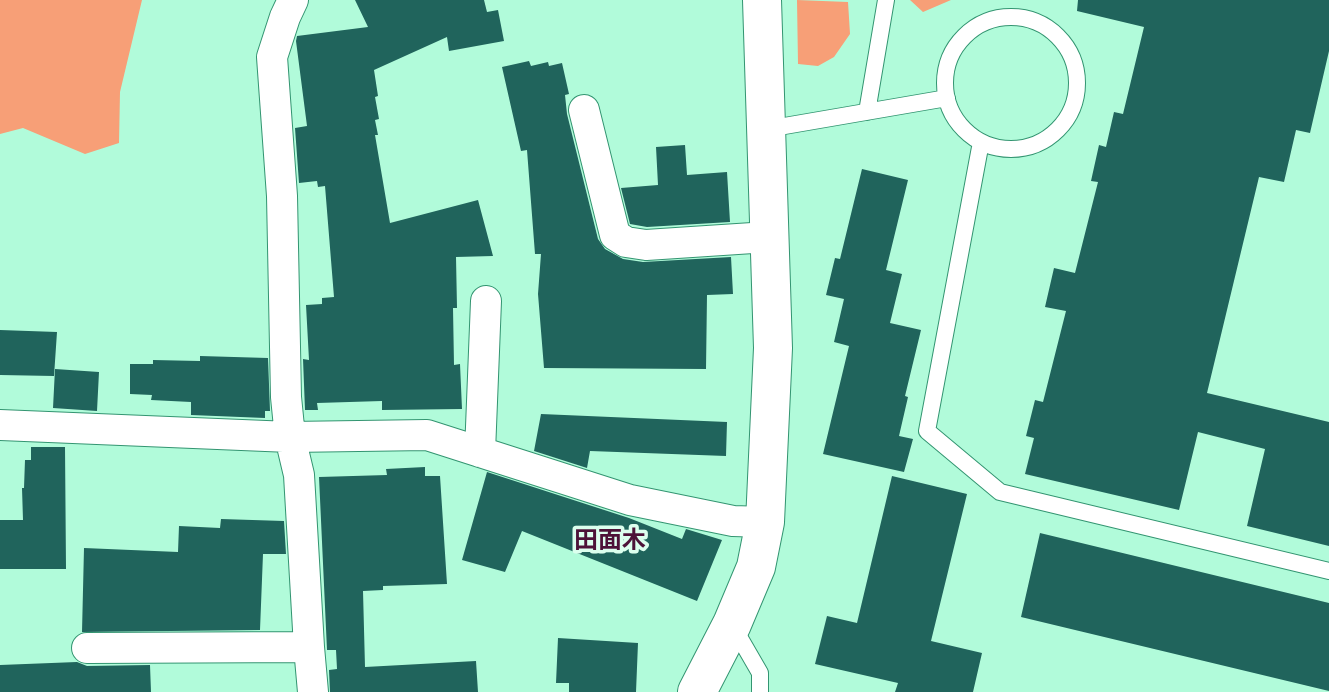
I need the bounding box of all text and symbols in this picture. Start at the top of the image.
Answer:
district label: 田面木 [574,527,646,555]

